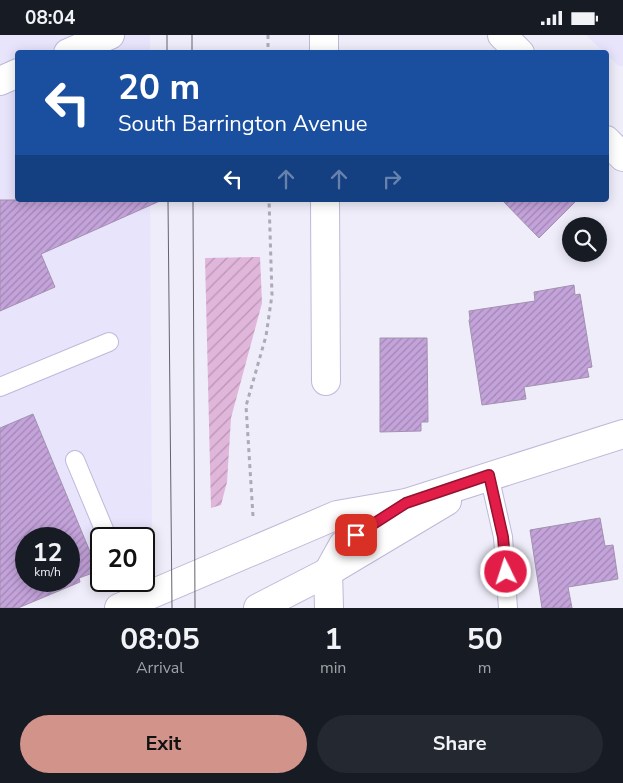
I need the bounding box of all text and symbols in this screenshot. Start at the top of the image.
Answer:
text: 08:04 [25,5,75,31]
text: 20 m [118,64,200,111]
icon: left [35,70,100,135]
text: South Barrington Avenue [118,109,368,139]
icon: left [219,165,247,193]
icon: ahead [272,165,300,193]
icon: ahead [325,165,353,193]
icon: right [378,165,406,193]
map controls [562,217,607,262]
button: search [562,217,607,262]
pin [335,514,377,556]
icon: arrive [342,521,370,549]
speed limit sign: 20 [90,527,155,592]
text: 12 [32,536,63,570]
position arrow [479,545,531,597]
text: km/h [34,564,61,580]
text: 08:05 [120,619,200,660]
text: 1 [324,619,342,660]
text: 50 [467,619,503,660]
text: Arrival [136,657,184,679]
text: min [320,657,346,679]
text: m [478,657,492,679]
button: Exit [20,715,307,773]
button: Share [317,715,603,773]

